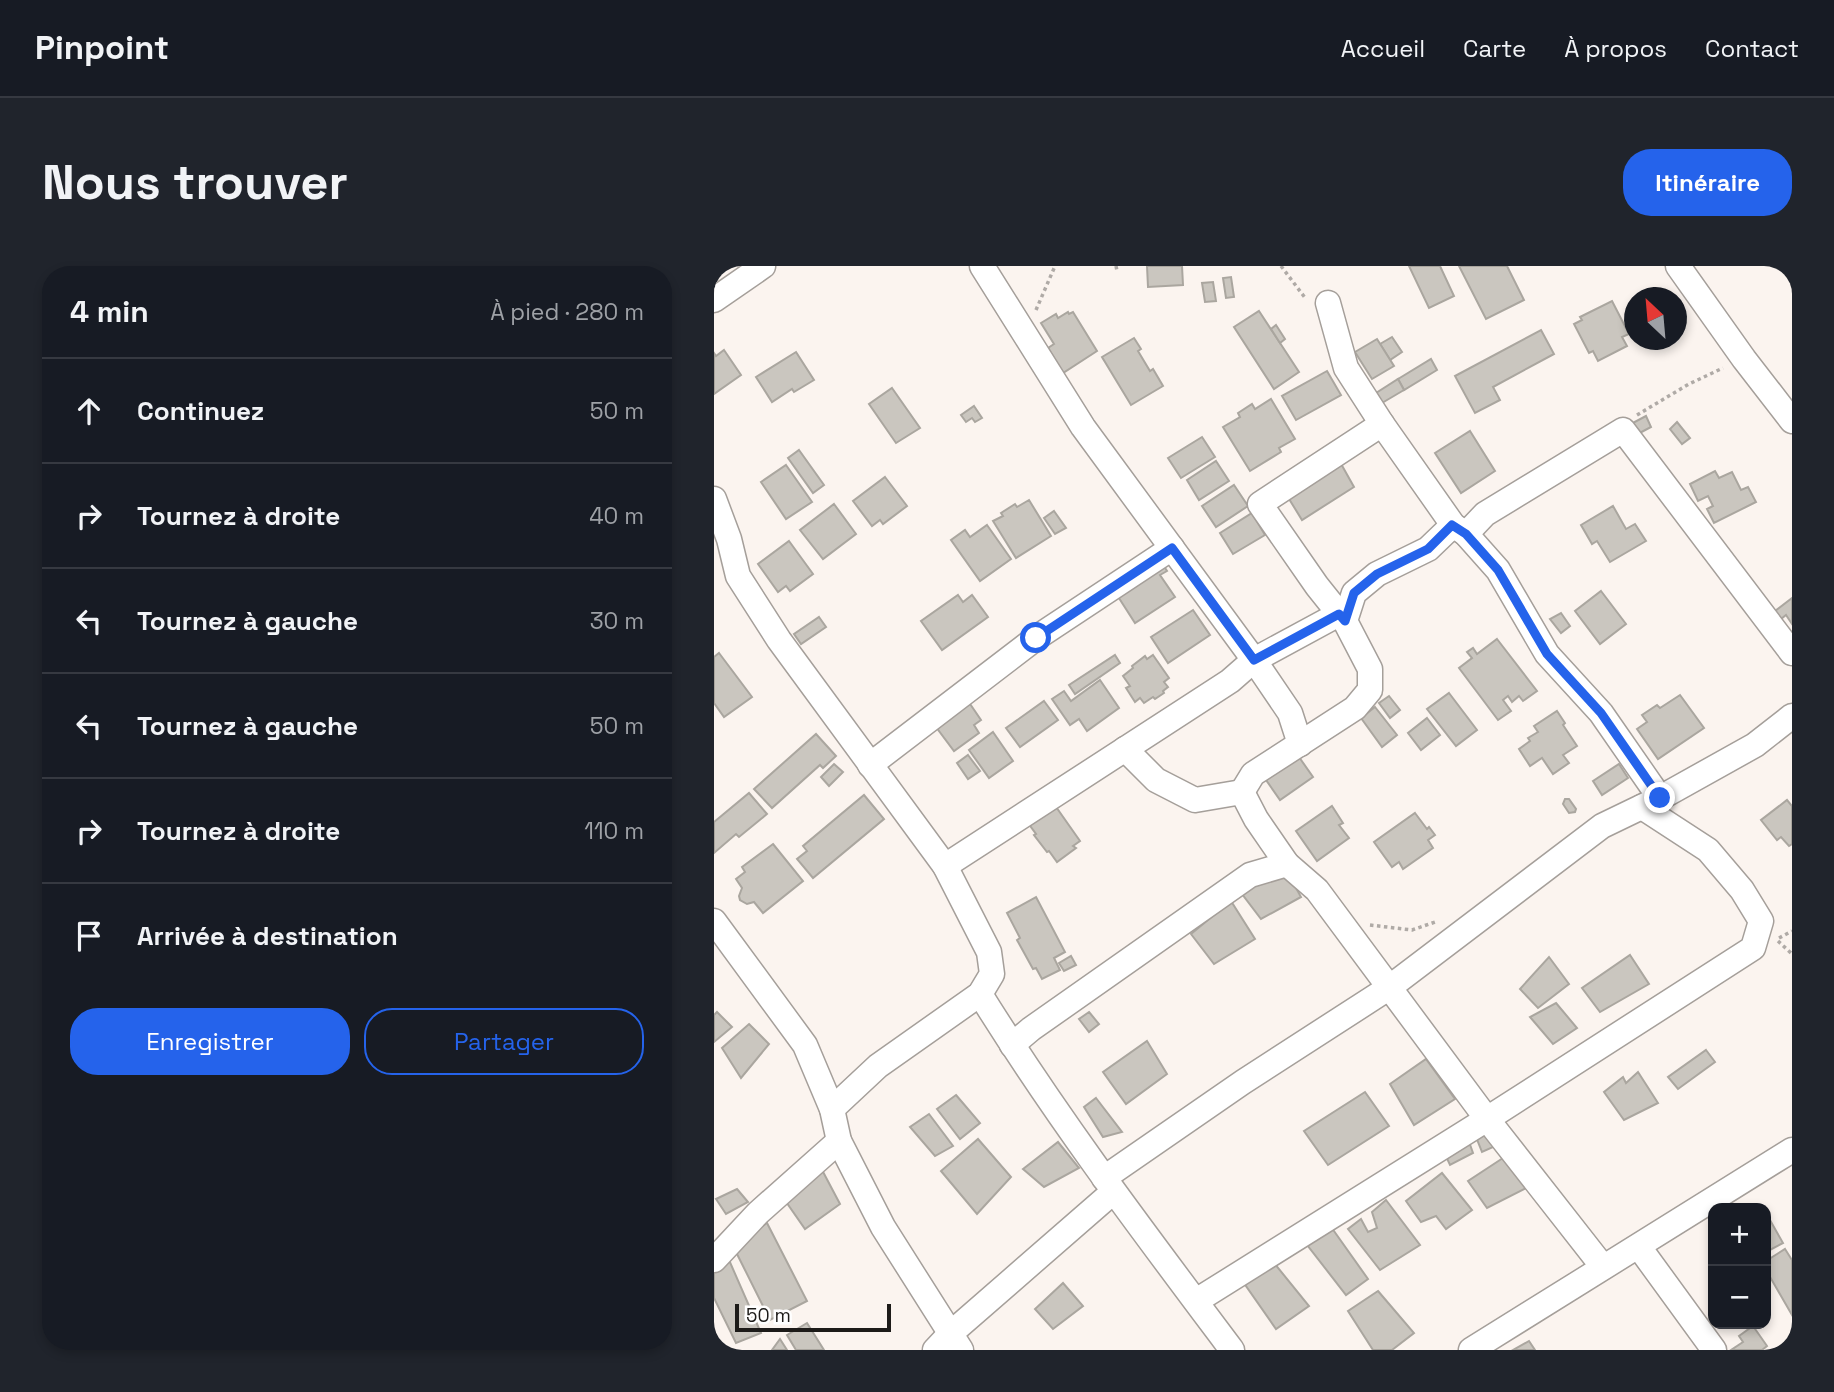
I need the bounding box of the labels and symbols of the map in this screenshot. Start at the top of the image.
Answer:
north arrow [1624,287,1687,350]
route start [1020,622,1051,653]
route end [1644,782,1675,813]
scale bar [735,1301,891,1333]

